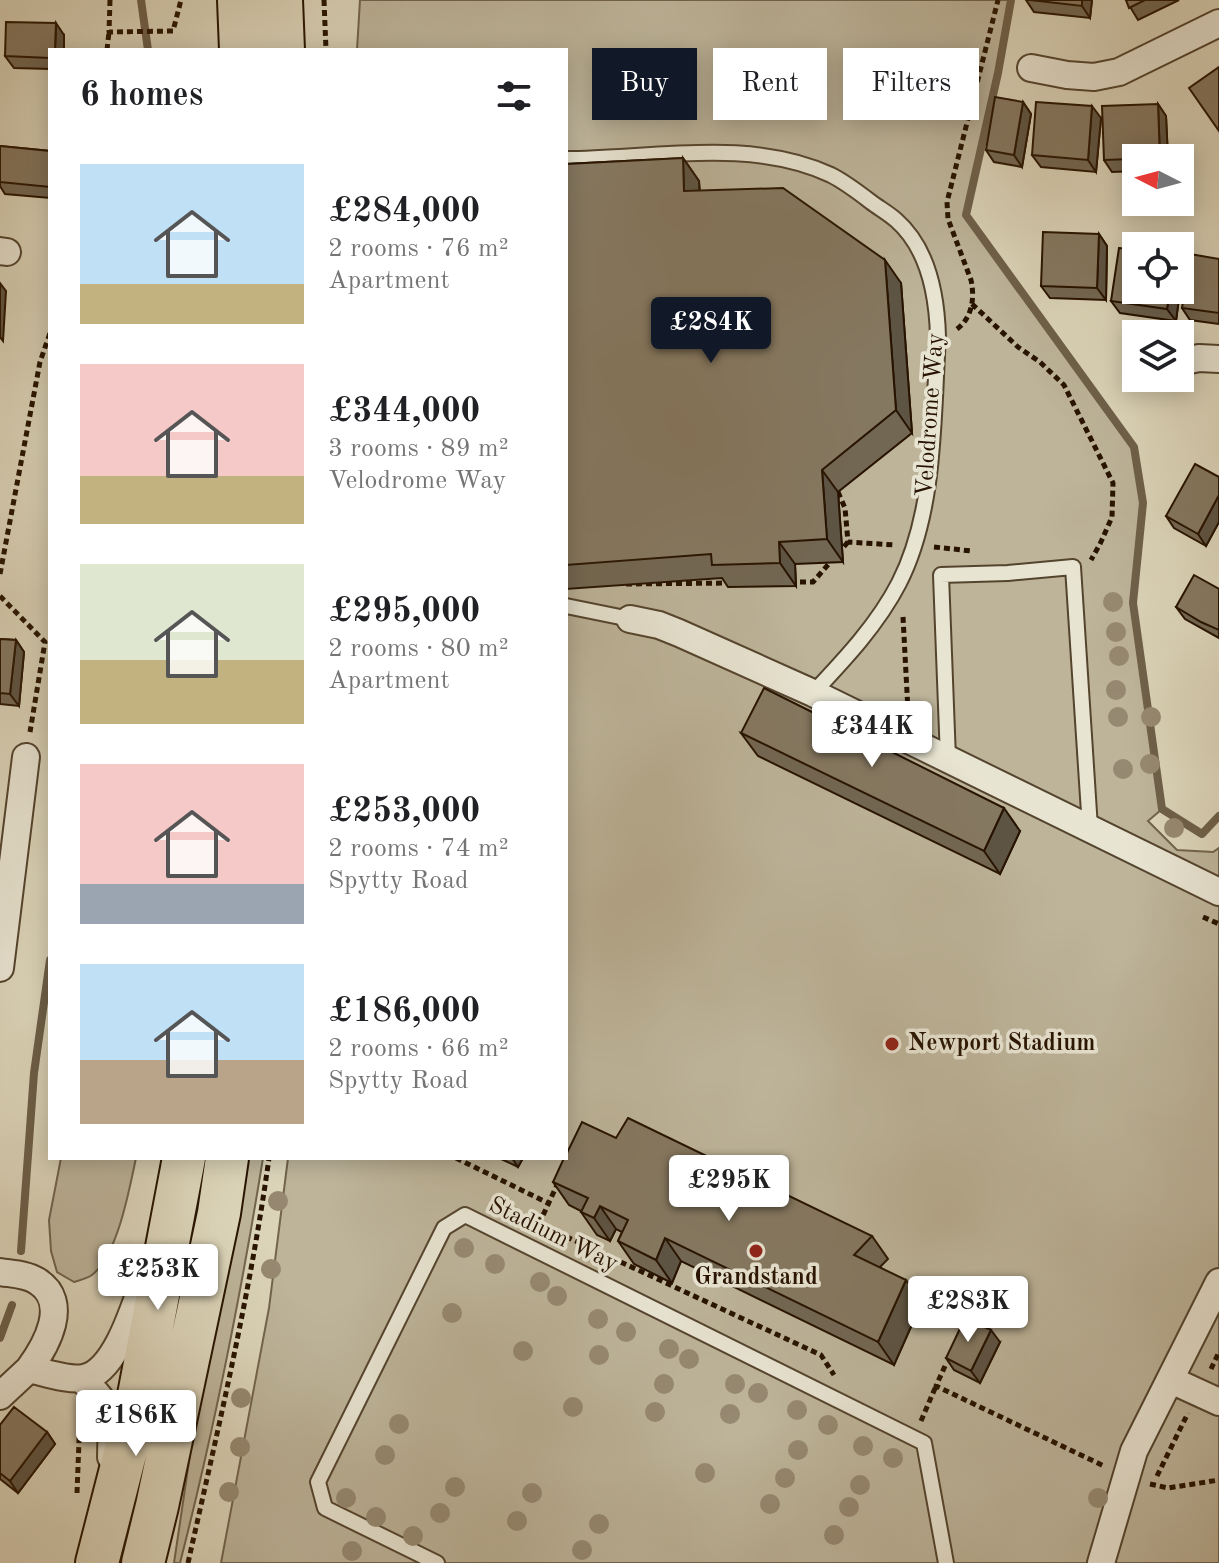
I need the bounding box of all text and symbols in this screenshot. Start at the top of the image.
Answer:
chip: Buy [592,48,697,120]
chip: Rent [713,48,827,120]
chip: Filters [843,48,979,120]
icon: filters [492,74,536,118]
text: 6 homes [80,79,203,113]
north arrow [1122,144,1194,216]
map controls [1122,144,1194,392]
text: £284,000 [328,195,480,229]
icon: home [144,196,240,292]
button: locate [1122,232,1194,304]
text: 2 rooms · 76 m² [328,236,509,262]
text: Apartment [328,268,450,294]
pin: £284K [655,297,767,365]
text: £284K [669,310,753,336]
button: layers [1122,320,1194,392]
street label: Velodrome Way [913,332,949,498]
text: £344,000 [328,395,480,429]
icon: home [144,396,240,492]
text: 3 rooms · 89 m² [328,436,509,462]
text: Velodrome Way [328,468,506,494]
text: £295,000 [328,595,480,629]
icon: home [144,596,240,692]
text: 2 rooms · 80 m² [328,636,509,662]
text: Apartment [328,668,450,694]
pin: £344K [816,701,928,769]
text: £344K [830,714,914,740]
text: £253,000 [328,795,480,829]
icon: home [144,796,240,892]
text: 2 rooms · 74 m² [328,836,509,862]
text: Spytty Road [328,868,469,894]
text: £186,000 [328,995,480,1029]
icon: home [144,996,240,1092]
place label: Newport Stadium [908,1032,1096,1056]
marker: Newport Stadium [883,1035,901,1053]
text: 2 rooms · 66 m² [328,1036,509,1062]
text: Spytty Road [328,1068,469,1094]
pin: £295K [673,1155,785,1223]
text: £295K [687,1168,771,1194]
street label: Stadium Way [485,1193,622,1277]
marker: Grandstand [747,1242,765,1260]
pin: £253K [102,1244,214,1312]
text: £253K [116,1257,200,1283]
place label: Grandstand [694,1266,818,1290]
pin: £283K [912,1276,1024,1344]
text: £283K [926,1289,1010,1315]
pin: £186K [80,1390,192,1458]
text: £186K [94,1403,178,1429]

